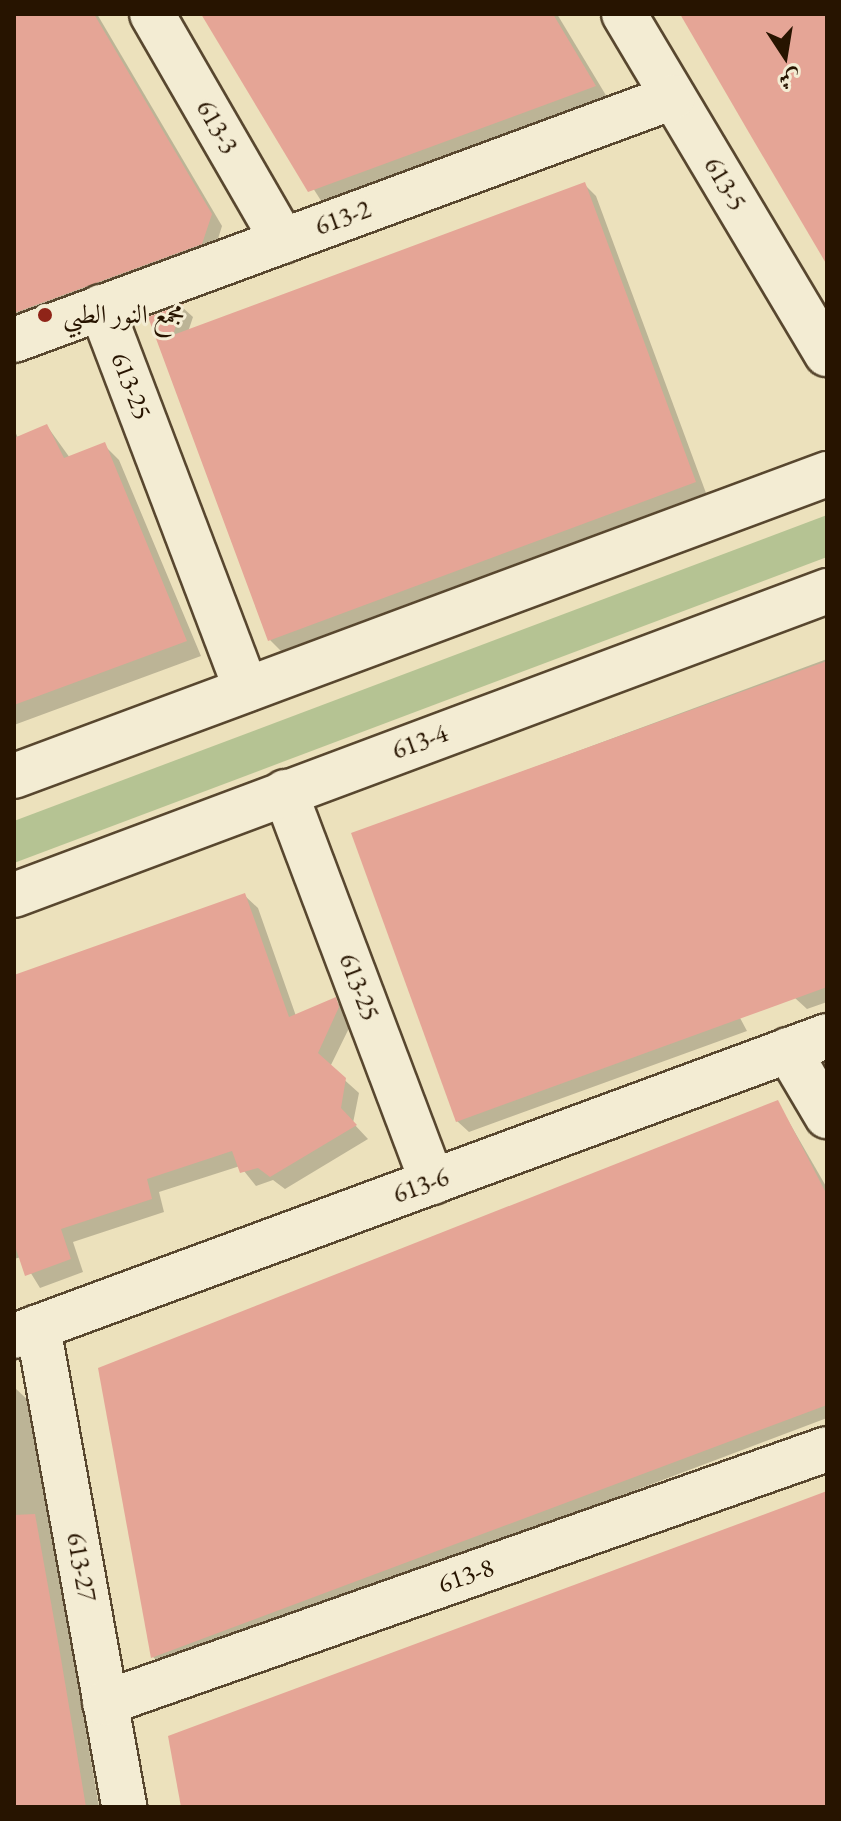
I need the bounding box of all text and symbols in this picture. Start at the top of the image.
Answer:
north arrow [745,16,825,96]
text: ش [776,64,804,96]
street label: 613-3 [189,94,245,160]
street label: 613-5 [697,152,753,216]
street label: 613-2 [311,194,375,242]
place label: مجمع النور الطبي [63,299,185,331]
marker: مجمع النور الطبي [34,304,56,326]
street label: 613-25 [104,348,158,424]
street label: 613-4 [388,718,452,766]
street label: 613-25 [332,949,386,1025]
street label: 613-6 [389,1162,453,1210]
street label: 613-27 [60,1530,102,1604]
street label: 613-8 [434,1552,498,1600]

